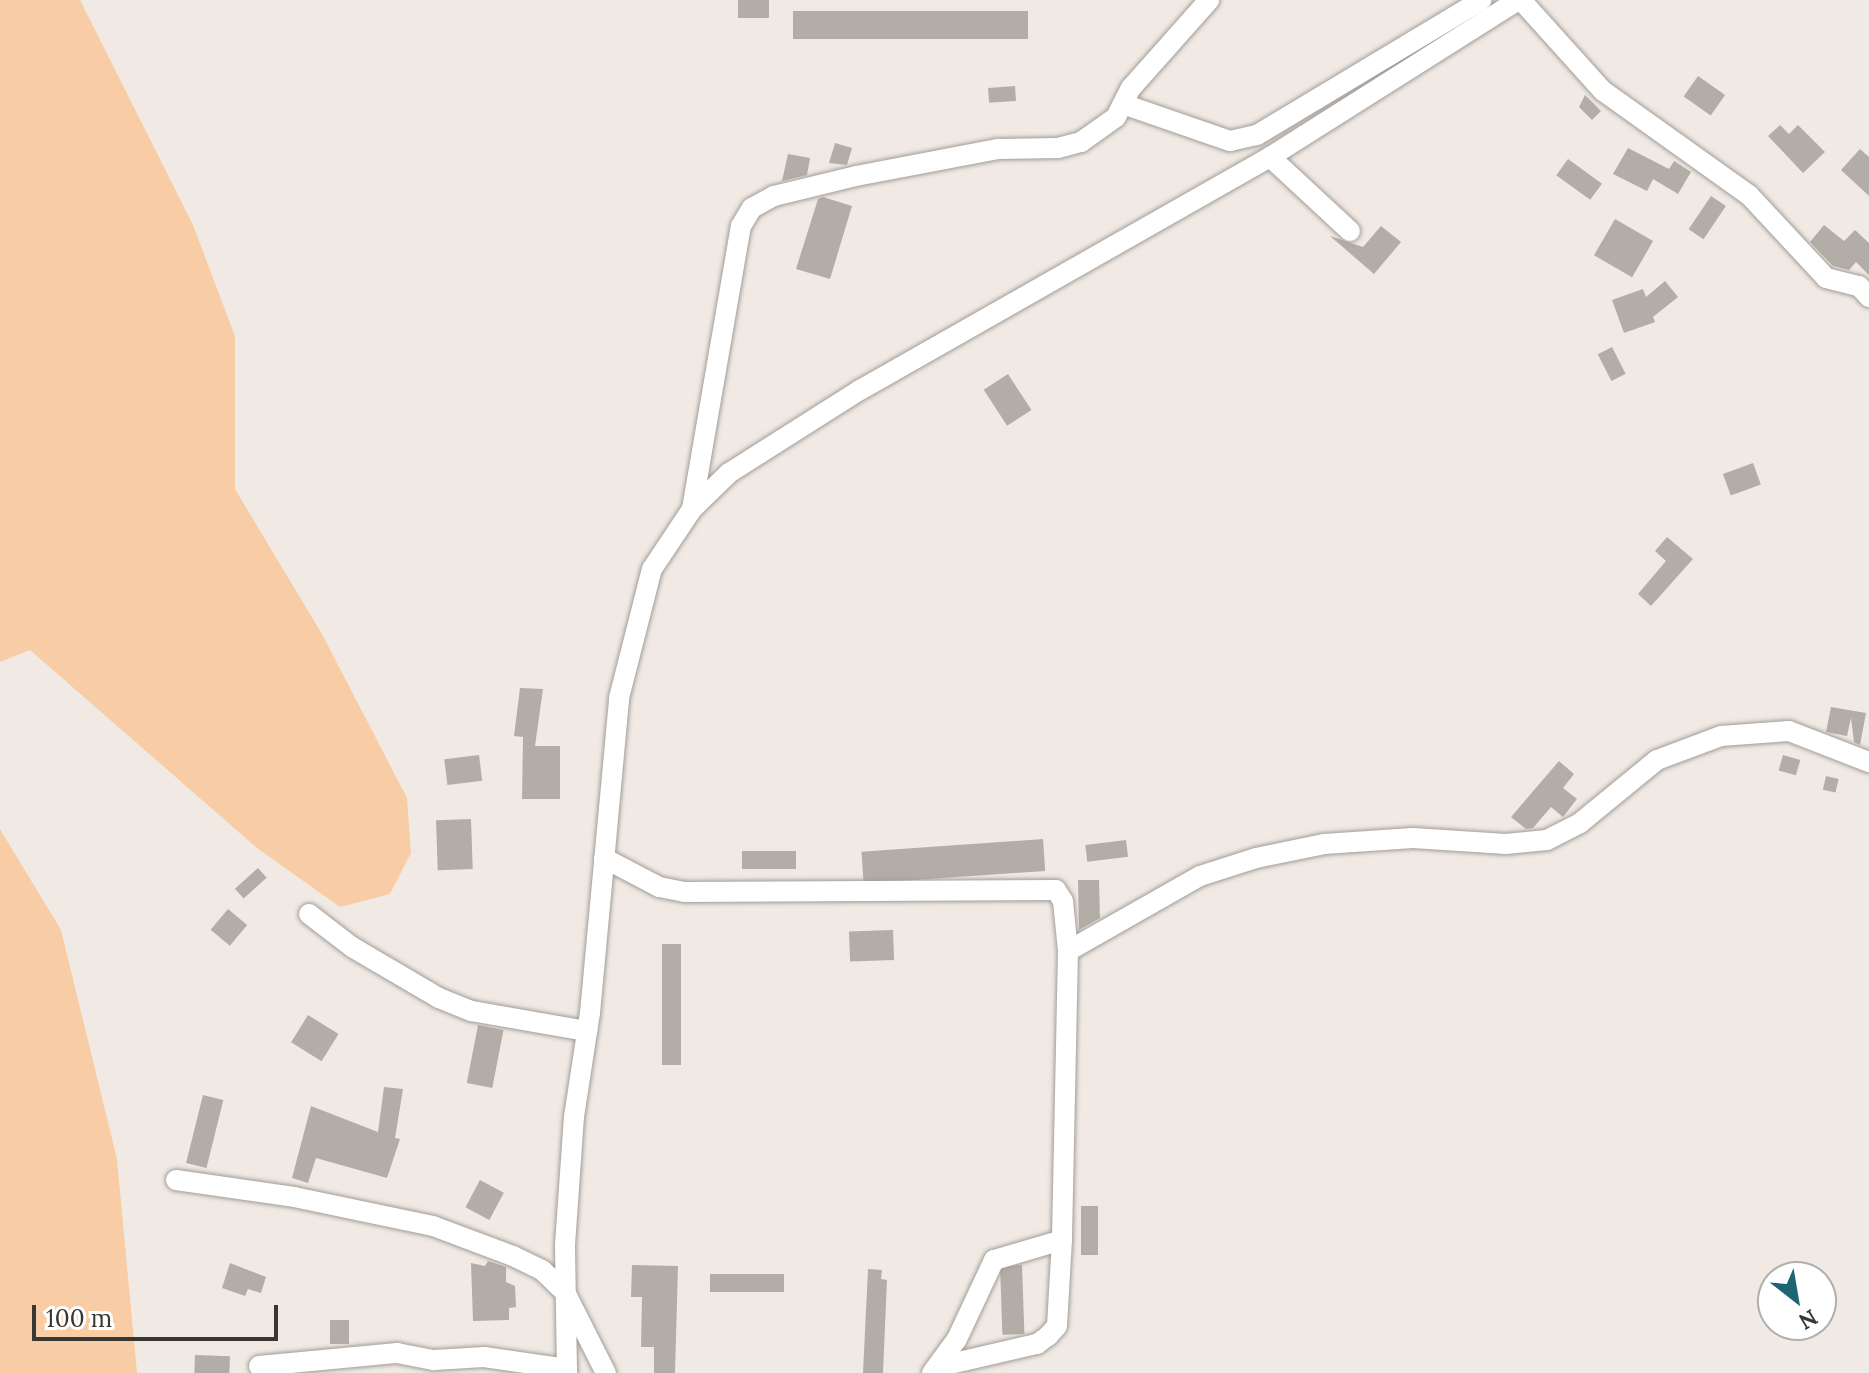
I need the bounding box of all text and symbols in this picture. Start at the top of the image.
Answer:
north arrow [1757,1261,1837,1341]
scale bar [36,1289,282,1339]
text: 100 m [46,1303,112,1334]
text: N [1794,1303,1823,1336]

